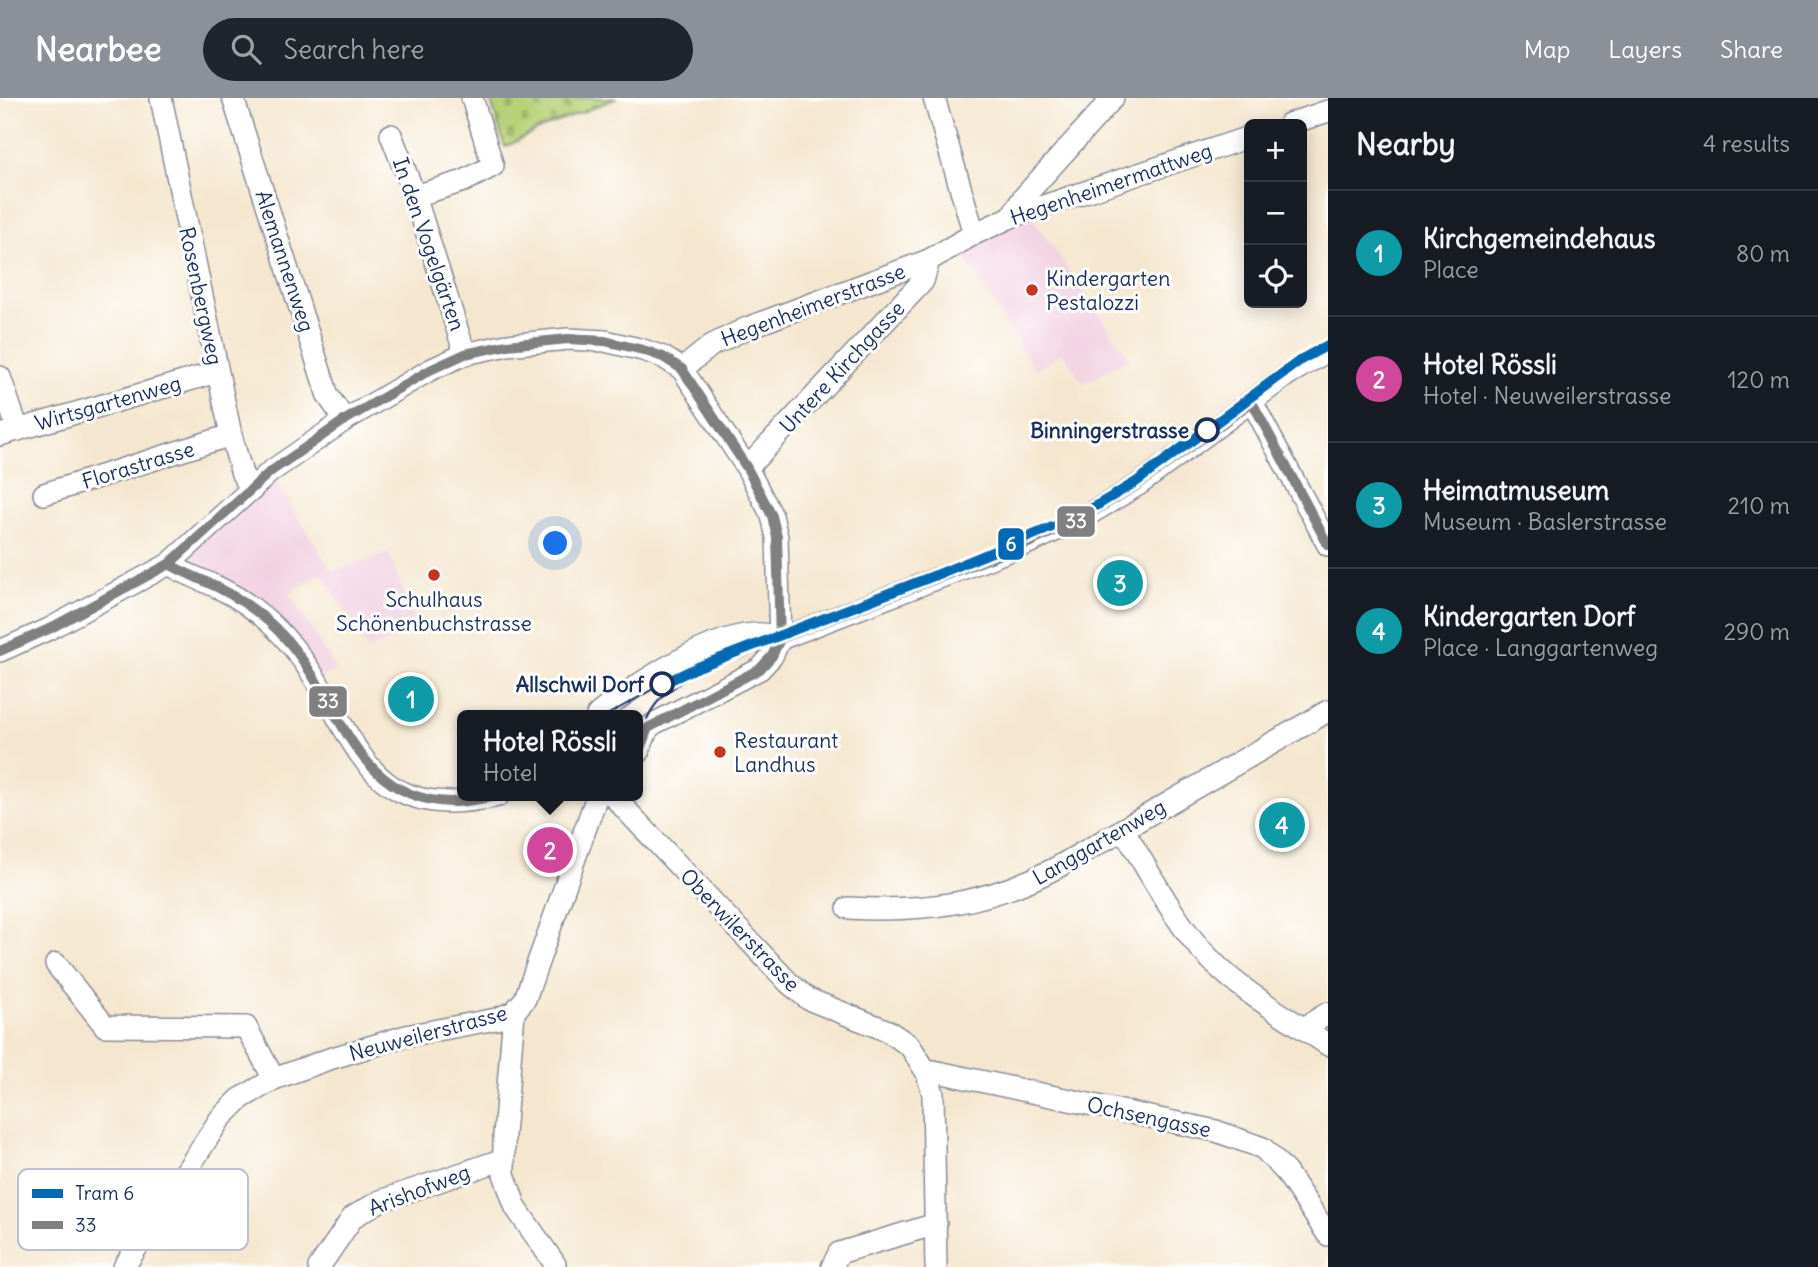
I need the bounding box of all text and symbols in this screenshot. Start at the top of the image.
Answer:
search box [203,18,693,81]
text: Nearbee [35,28,161,70]
icon: search [227,30,265,68]
text: Search here [283,33,424,66]
text: Map [1524,34,1570,64]
text: Layers [1608,34,1682,64]
text: Share [1720,34,1783,64]
map controls [1244,119,1307,308]
button: + [1244,119,1307,182]
text: Nearby [1356,125,1456,163]
text: 4 results [1703,129,1790,158]
street label: Hegenheimermattweg [1006,137,1216,231]
street label: In den Vogelgärten [387,154,471,334]
button: − [1244,182,1307,245]
street label: Alemannenweg [249,187,321,335]
text: Kirchgemeindehaus [1423,222,1656,255]
street label: Rosenbergweg [173,224,229,368]
text: 1 [1374,239,1384,268]
text: 80 m [1736,239,1790,268]
button: locate [1244,245,1307,308]
text: Place [1423,255,1479,284]
street label: Hegenheimerstrasse [717,257,909,353]
place label: Kindergarten Pestalozzi [1046,265,1170,316]
marker: Kindergarten Pestalozzi [1024,282,1040,298]
street label: Untere Kirchgasse [774,295,910,439]
text: Hotel Rössli [1423,348,1557,381]
text: 2 [1373,365,1385,394]
text: 120 m [1727,365,1790,394]
street label: Wirtsgartenweg [32,369,184,437]
text: Hotel · Neuweilerstrasse [1423,381,1671,410]
place label: Binningerstrasse [1030,417,1189,444]
marker: Binningerstrasse [1195,418,1219,442]
street label: Florastrasse [79,435,197,495]
text: Heimatmuseum [1423,474,1609,507]
text: 3 [1372,491,1386,520]
text: 210 m [1727,491,1790,520]
line badge: 33 [1056,505,1096,538]
text: Museum · Baslerstrasse [1423,507,1667,536]
text: 33 [1065,509,1087,533]
your location [538,526,572,560]
line badge: 6 [997,527,1025,561]
text: 6 [1006,532,1017,556]
pin: 3 [1097,557,1143,609]
marker: Schulhaus Schönenbuchstrasse [426,567,442,583]
place label: Schulhaus Schönenbuchstrasse [336,586,532,637]
text: Kindergarten Dorf [1423,600,1635,633]
text: 4 [1372,617,1386,646]
text: 290 m [1723,617,1790,646]
text: Place · Langgartenweg [1423,633,1658,662]
place label: Allschwil Dorf [516,671,645,698]
marker: Allschwil Dorf [650,672,674,696]
pin: 1 [388,673,434,725]
line badge: 33 [308,685,348,718]
text: 33 [317,689,339,713]
popup [457,710,643,801]
text: Hotel Rössli [483,725,617,758]
place label: Restaurant Landhus [734,727,838,778]
marker: Restaurant Landhus [712,744,728,760]
text: Hotel [483,758,537,787]
street label: Langgartenweg [1028,793,1170,891]
pin: 4 [1259,799,1305,851]
pin: 2 [527,824,573,876]
street label: Oberwilerstrasse [674,863,806,997]
street label: Neuweilerstrasse [346,999,510,1067]
street label: Ochsengasse [1084,1091,1214,1143]
street label: Arishofweg [364,1158,474,1222]
legend [18,1169,248,1250]
text: Tram 6 [75,1181,134,1205]
text: 33 [75,1213,97,1237]

